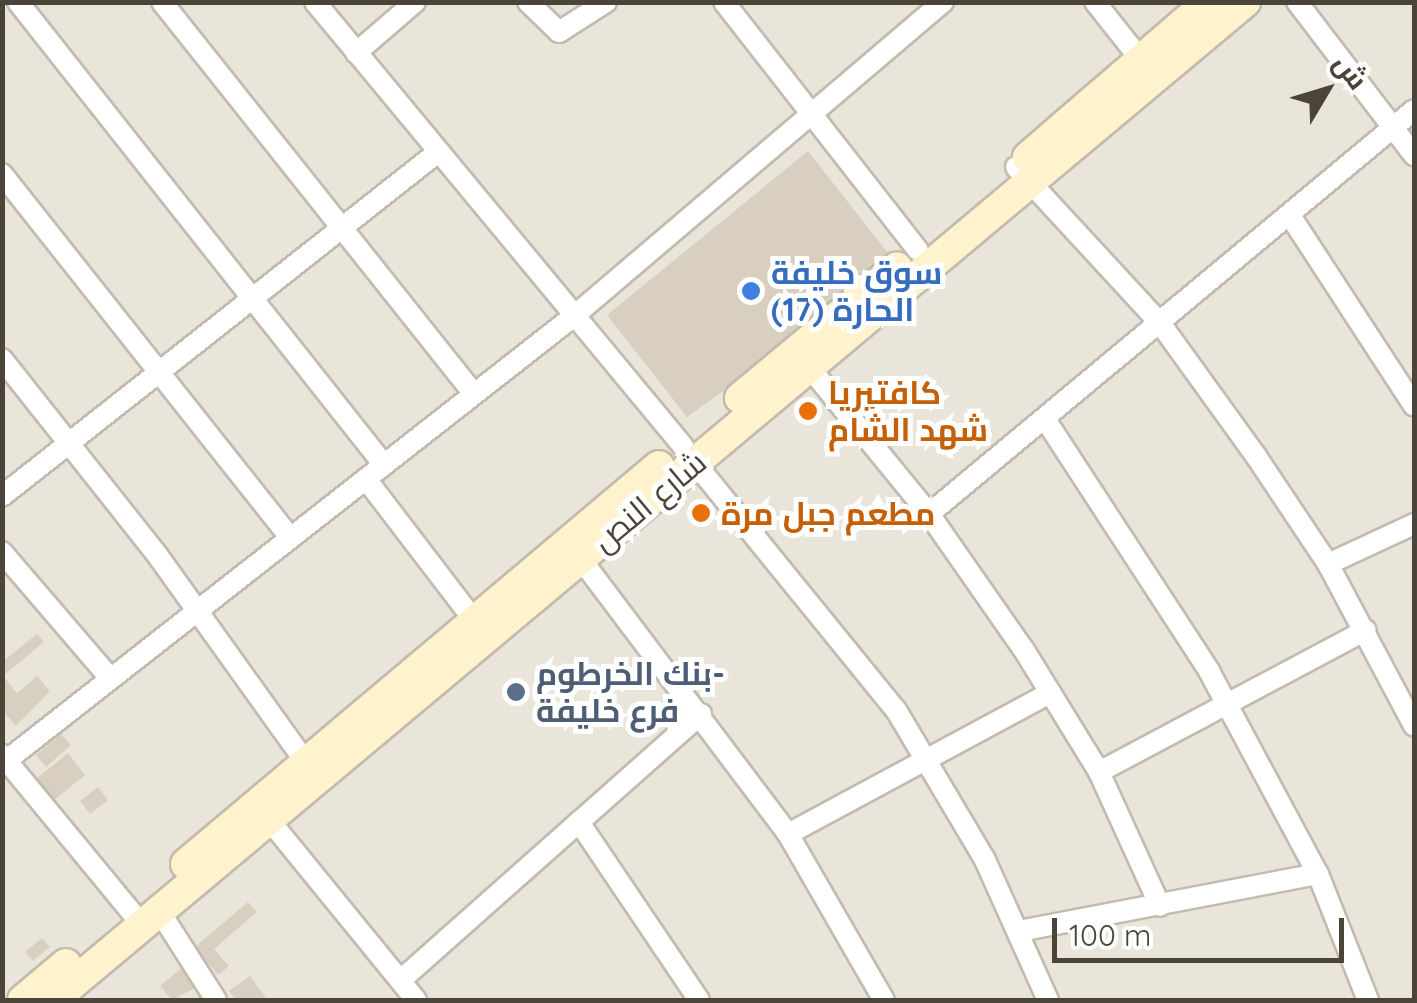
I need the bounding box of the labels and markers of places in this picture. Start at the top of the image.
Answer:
place label: سوق خليفة الحارة (17) [771,254,942,329]
marker: سوق خليفة الحارة (17) [740,280,762,302]
place label: كافتيريا شهد الشام [828,374,988,449]
marker: كافتيريا شهد الشام [797,400,819,422]
place label: مطعم جبل مرة [721,494,935,532]
marker: مطعم جبل مرة [690,502,712,524]
place label: بنك الخرطوم- فرع خليفة [536,655,725,730]
marker: بنك الخرطوم- فرع خليفة [505,681,527,703]

